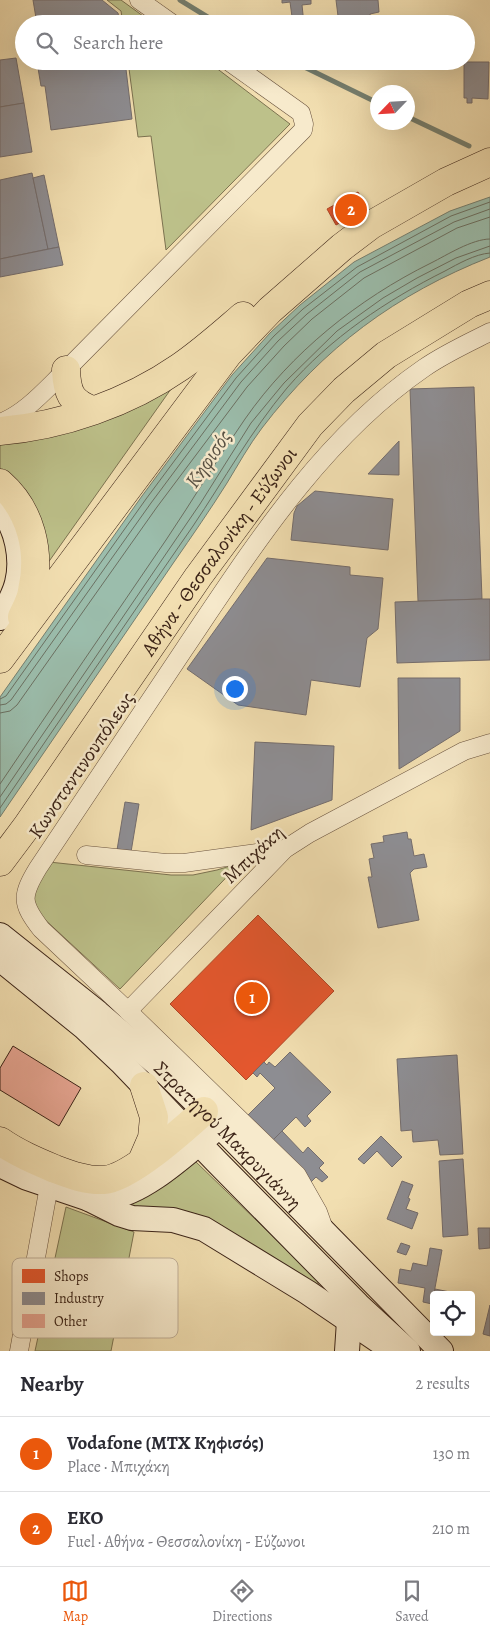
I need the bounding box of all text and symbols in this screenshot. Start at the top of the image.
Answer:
search box [15,15,475,70]
icon: search [33,29,61,57]
text: Search here [73,30,163,56]
north arrow [370,85,415,130]
pin: 2 [335,191,367,229]
water label: Κηφισός [178,424,238,494]
street label: Αθήνα - Θεσσαλονίκη - Εύζωνοι [134,441,304,662]
your location [222,676,248,702]
street label: Κωνσταντινουπόλεως [22,687,141,844]
street label: Μπιχάκη [217,819,290,890]
pin: 1 [236,979,268,1017]
street label: Στρατηγού Μακρυγιάννη [148,1055,308,1216]
legend [12,1258,178,1338]
text: Shops [54,1267,89,1286]
text: Industry [54,1289,104,1308]
map controls [430,1291,475,1336]
button: locate [430,1291,475,1336]
text: Other [54,1312,88,1331]
text: Nearby [20,1370,83,1398]
text: 2 results [415,1373,470,1395]
text: Vodafone (MTX Κηφισός) [67,1430,264,1456]
text: 1 [33,1443,39,1465]
text: 130 m [433,1443,470,1465]
text: Place · Μπιχάκη [67,1456,170,1478]
text: EKO [67,1505,103,1531]
text: 2 [32,1518,40,1540]
text: 210 m [432,1518,470,1540]
text: Fuel · Αθήνα - Θεσσαλονίκη - Εύζωνοι [67,1531,305,1553]
tab: Map [61,1577,89,1626]
tab: Directions [212,1577,272,1626]
tab: Saved [395,1577,429,1626]

